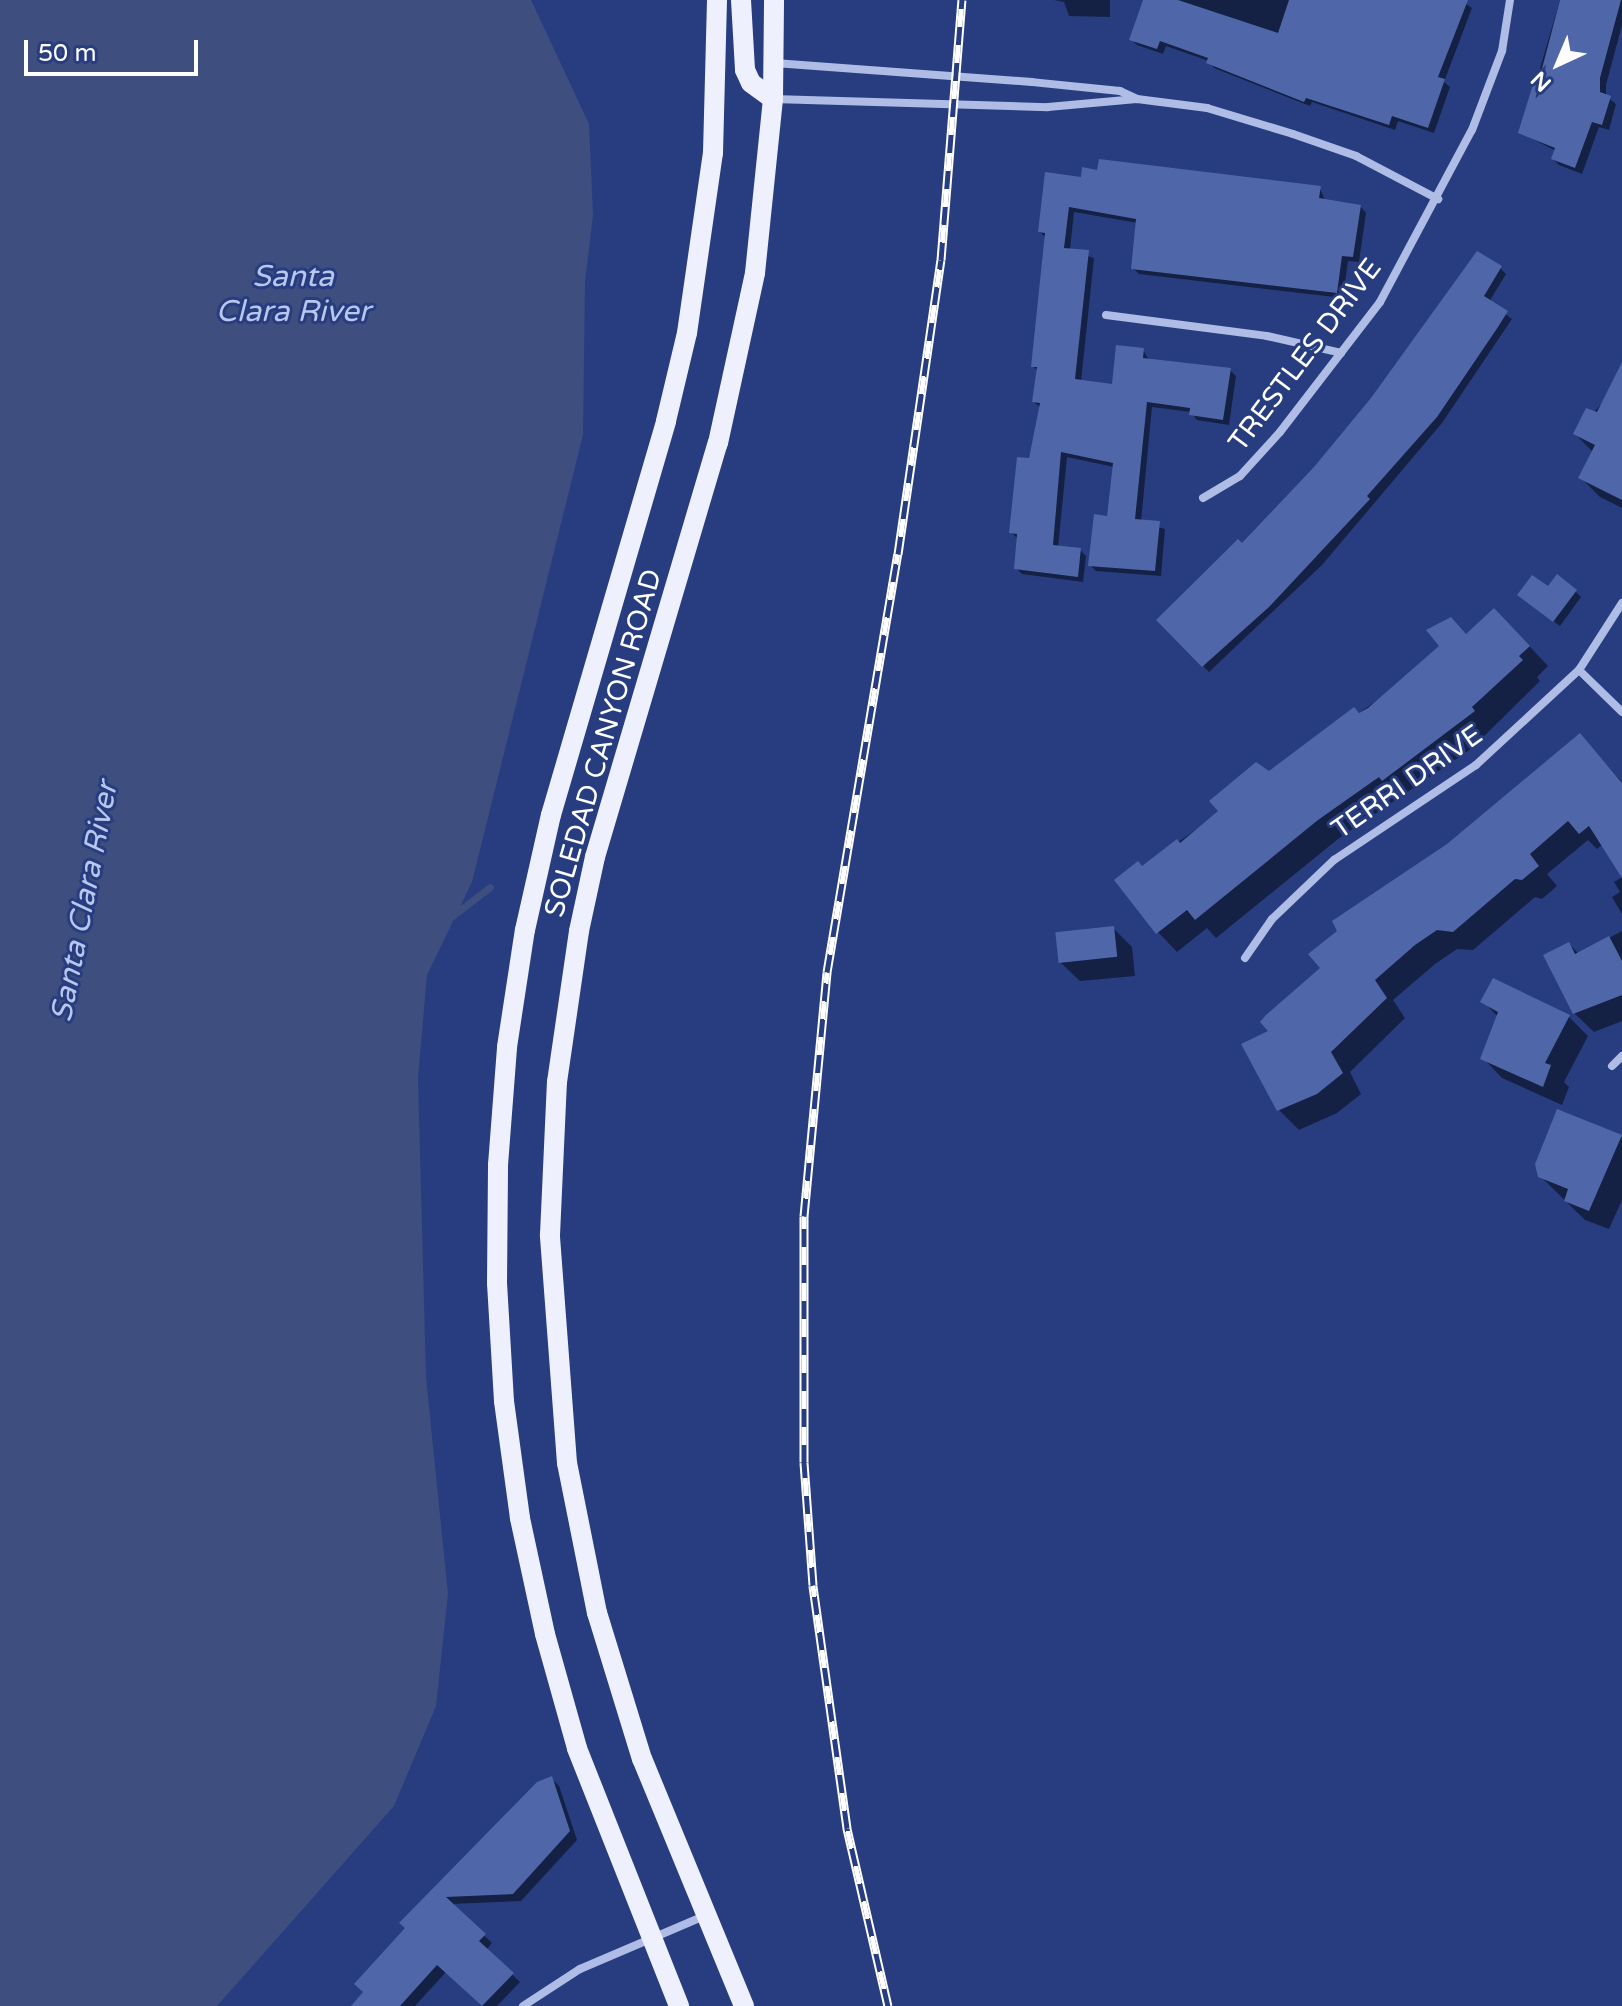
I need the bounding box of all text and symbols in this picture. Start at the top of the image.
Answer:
scale bar [28,24,202,74]
north arrow [1518,24,1598,104]
text: 50 m [38,39,96,68]
text: N [1526,66,1557,97]
street label: TRESTLES DRIVE [1222,252,1388,458]
water label: Santa Clara River [216,259,370,330]
street label: SOLEDAD CANYON ROAD [537,565,669,921]
street label: TERRI DRIVE [1325,718,1489,846]
water label: Santa Clara River [44,779,126,1025]

